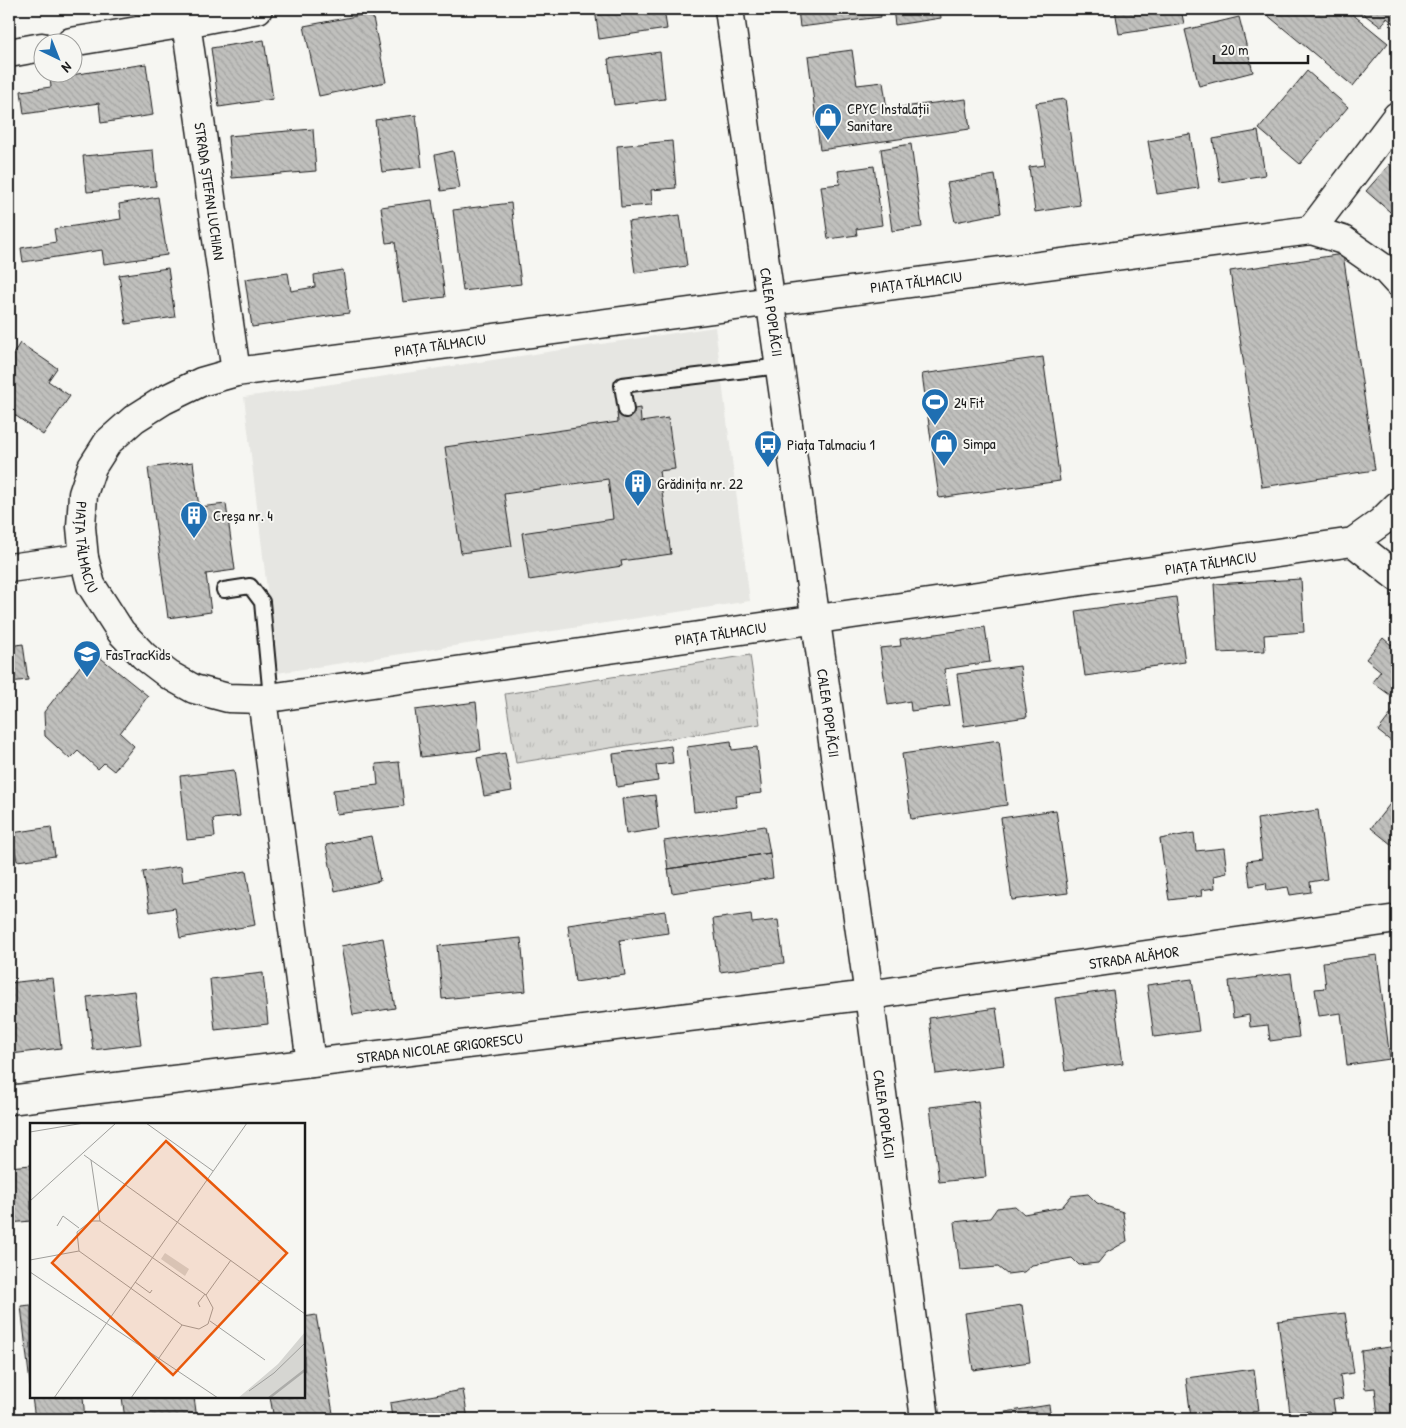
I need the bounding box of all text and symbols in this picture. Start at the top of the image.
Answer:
north arrow [32,32,82,82]
scale bar [1214,32,1307,64]
text: 20 m [1221,39,1248,60]
text: N [58,58,76,78]
place label: CPYC Instalații Sanitare [847,98,930,136]
shop icon: CPYC Instalații Sanitare [813,102,843,141]
street label: STRADA ȘTEFAN LUCHIAN [190,121,230,261]
street label: CALEA POPLĂCII [755,266,789,358]
street label: PIAȚA TĂLMACIU [869,266,963,298]
street label: PIAȚA TĂLMACIU [393,328,487,362]
sports icon: 24 Fit [920,387,950,426]
place label: 24 Fit [954,392,985,413]
shop icon: Simpa [929,428,959,467]
bus stop icon: Piața Talmaciu 1 [753,429,783,468]
place label: Simpa [963,433,996,454]
place label: Piața Talmaciu 1 [787,434,875,455]
building icon: Grădinița nr. 22 [623,468,653,507]
place label: Grădinița nr. 22 [657,473,743,494]
building icon: Creșa nr. 4 [179,500,209,539]
street label: PIAȚA TĂLMACIU [70,501,104,597]
place label: Creșa nr. 4 [213,505,273,526]
street label: PIAȚA TĂLMACIU [1163,546,1258,579]
street label: PIAȚA TĂLMACIU [673,616,768,650]
school or university icon: FasTracKids [72,639,102,678]
place label: FasTracKids [105,644,171,665]
street label: CALEA POPLĂCII [812,667,846,759]
street label: STRADA ALĂMOR [1088,940,1180,974]
street label: STRADA NICOLAE GRIGORESCU [356,1027,524,1068]
street label: CALEA POPLĂCII [868,1068,901,1160]
inset map [30,1123,305,1398]

